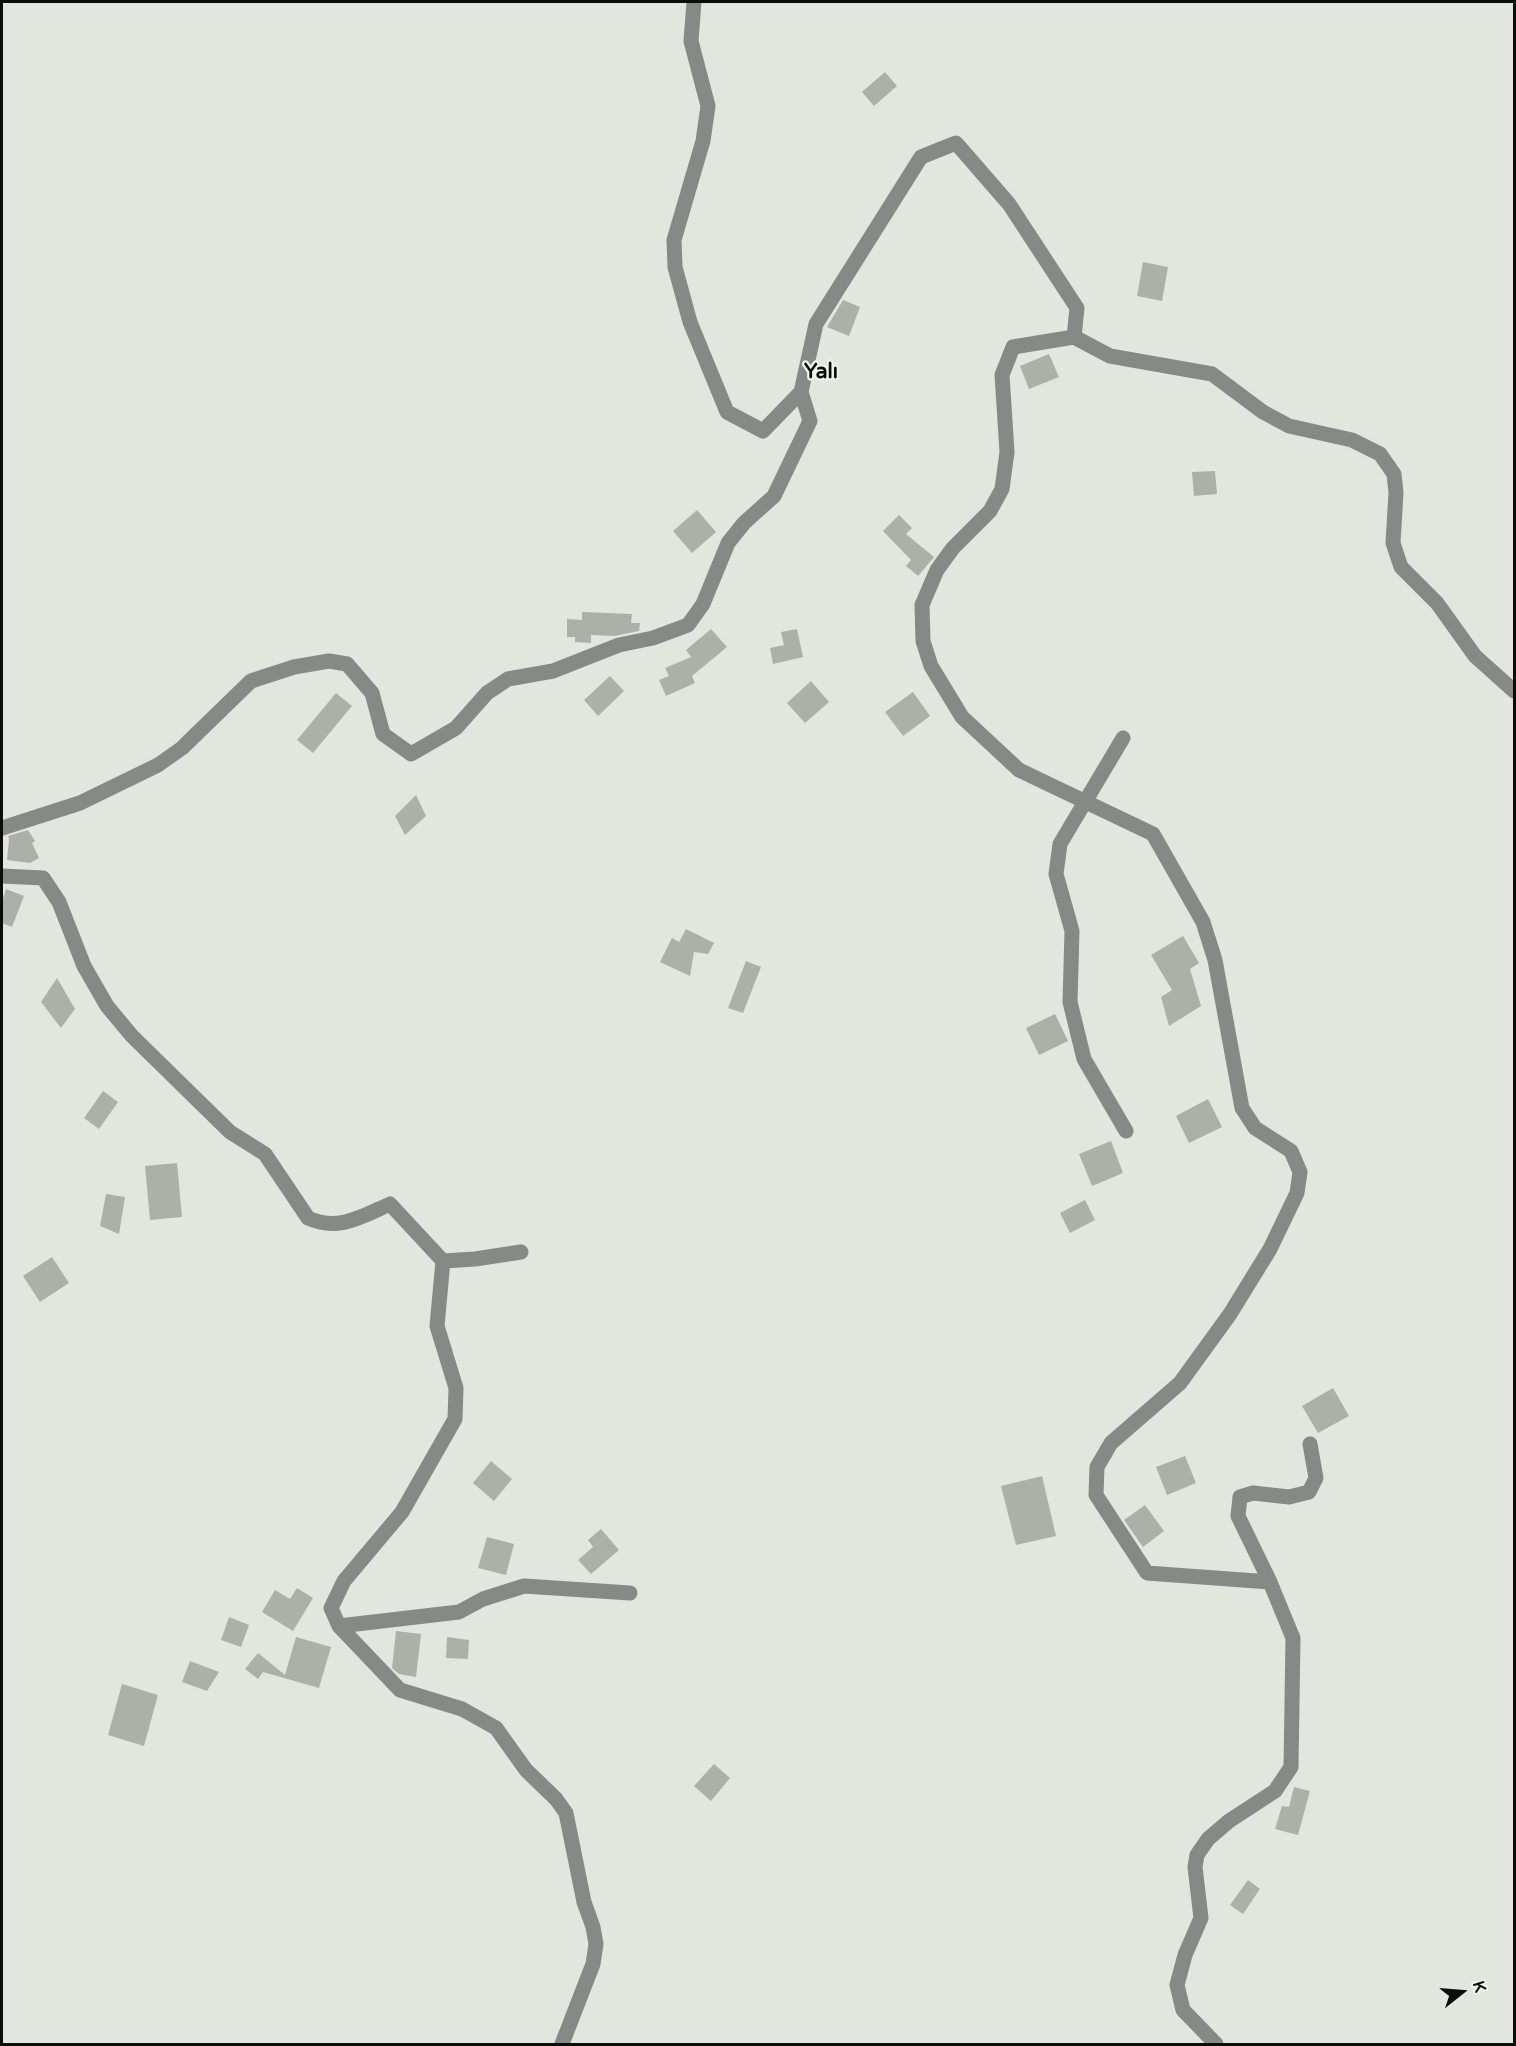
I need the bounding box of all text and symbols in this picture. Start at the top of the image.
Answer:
district label: Yalı [804,359,838,385]
north arrow [1432,1962,1492,2022]
text: K [1468,1979,1490,1995]

